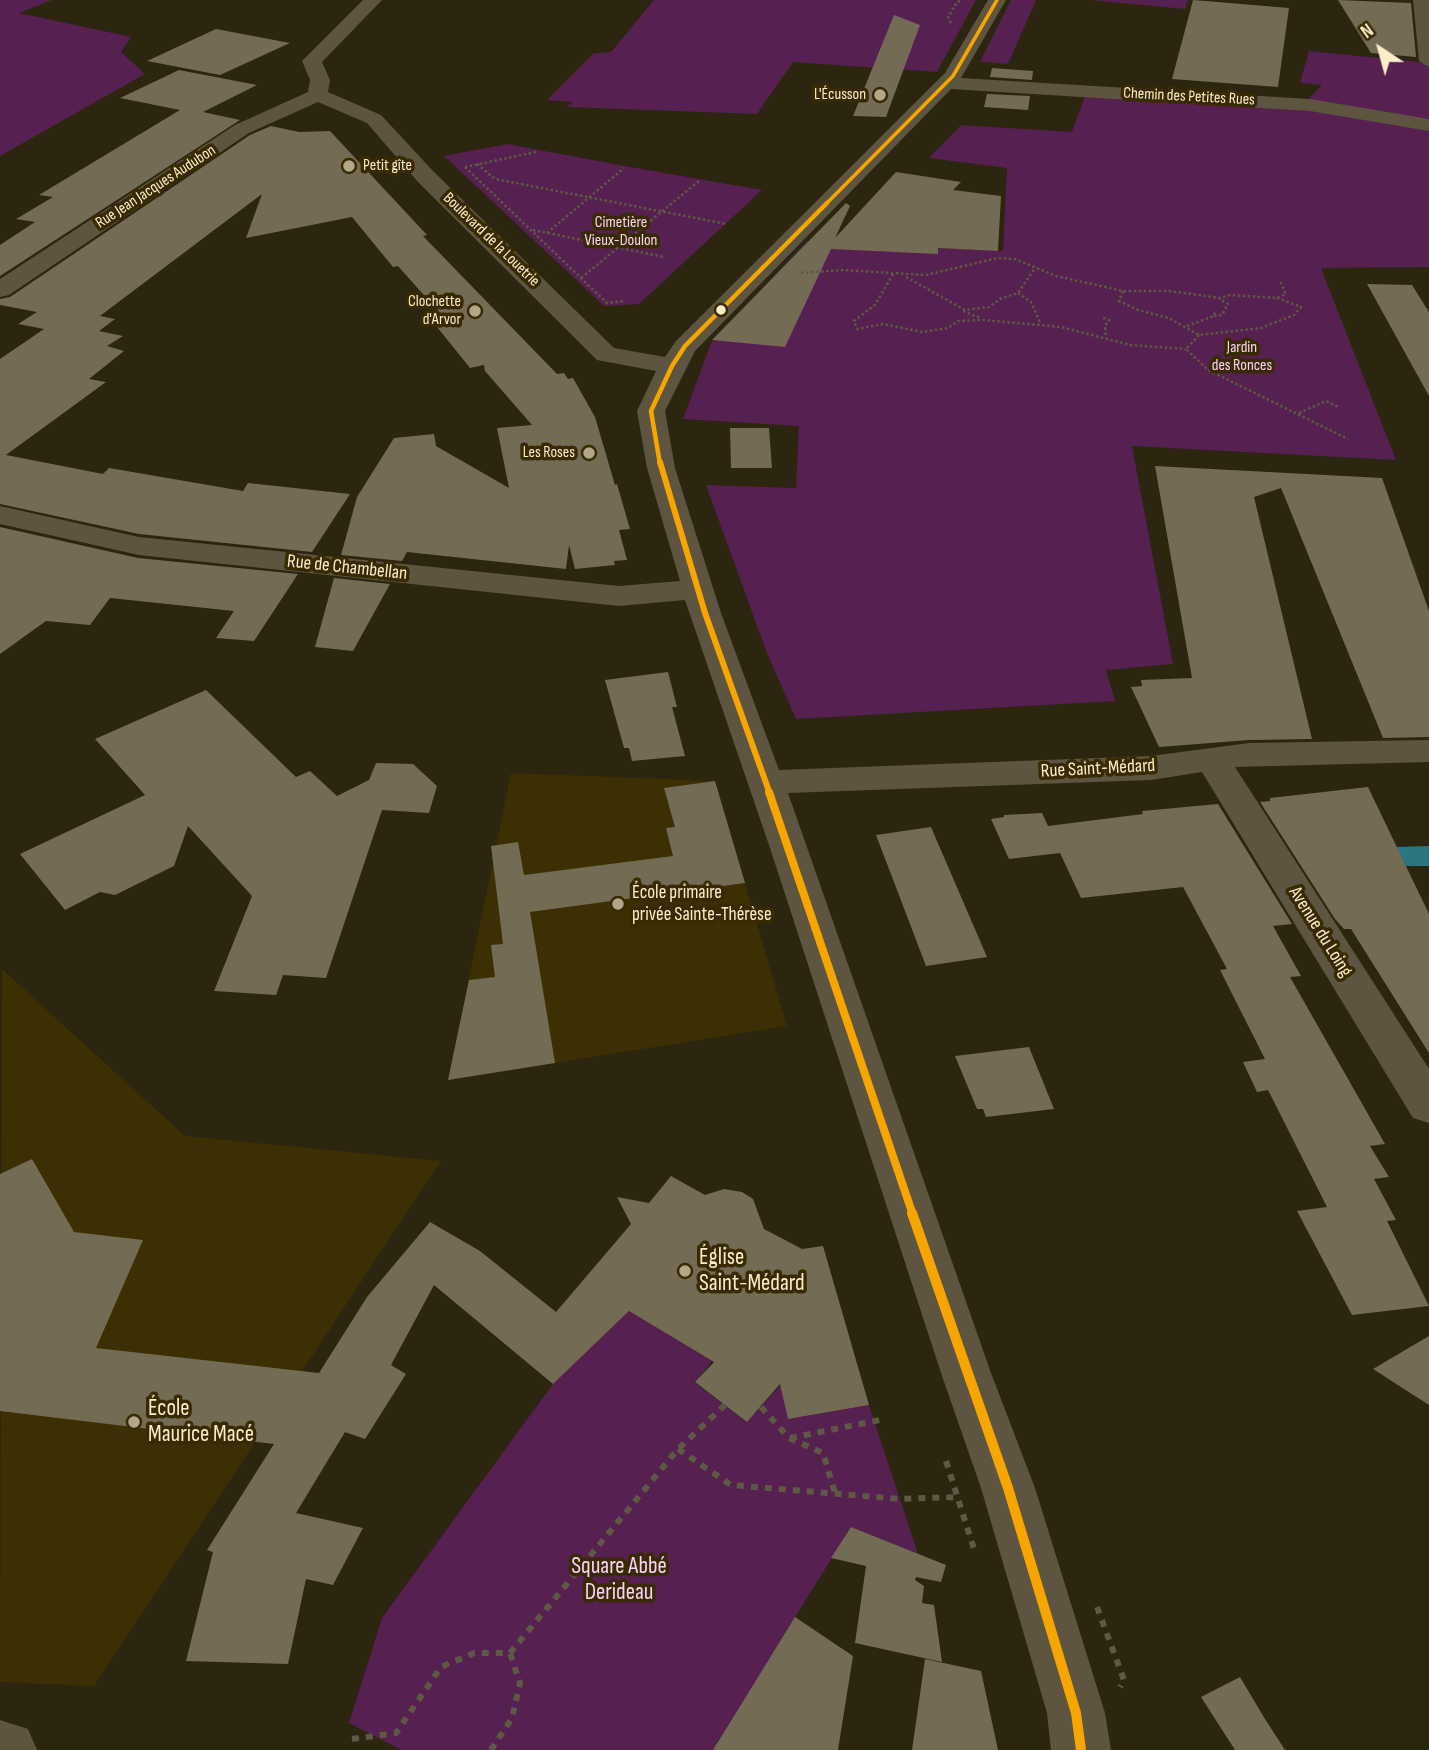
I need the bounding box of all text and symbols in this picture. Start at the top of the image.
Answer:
north arrow [1345,14,1415,84]
text: N [1356,19,1378,44]
street label: Chemin des Petites Rues [1123,84,1255,110]
place label: L'Écusson [814,85,866,105]
marker: L'Écusson [872,87,888,103]
street label: Rue Jean Jacques Audubon [92,141,220,233]
place label: Petit gîte [363,156,412,176]
marker: Petit gîte [341,158,357,174]
street label: Boulevard de la Louetrie [439,189,543,291]
park label: Cimetière Vieux-Doulon [585,213,657,251]
place label: Clochette d'Arvor [408,292,461,330]
marker: Clochette d'Arvor [467,303,483,319]
unlabelled marker [714,303,728,317]
park label: Jardin des Ronces [1212,338,1272,376]
place label: Les Roses [523,443,575,463]
marker: Les Roses [581,445,597,461]
street label: Rue de Chambellan [286,550,408,586]
street label: Rue Saint-Médard [1040,755,1156,783]
place label: École primaire privée Sainte-Thérèse [632,882,772,926]
street label: Avenue du Loing [1283,883,1357,981]
marker: École primaire privée Sainte-Thérèse [610,896,626,912]
place label: Église Saint-Médard [699,1244,805,1298]
marker: Église Saint-Médard [677,1263,693,1279]
place label: École Maurice Macé [148,1395,254,1449]
marker: École Maurice Macé [126,1414,142,1430]
park label: Square Abbé Derideau [571,1553,667,1607]

